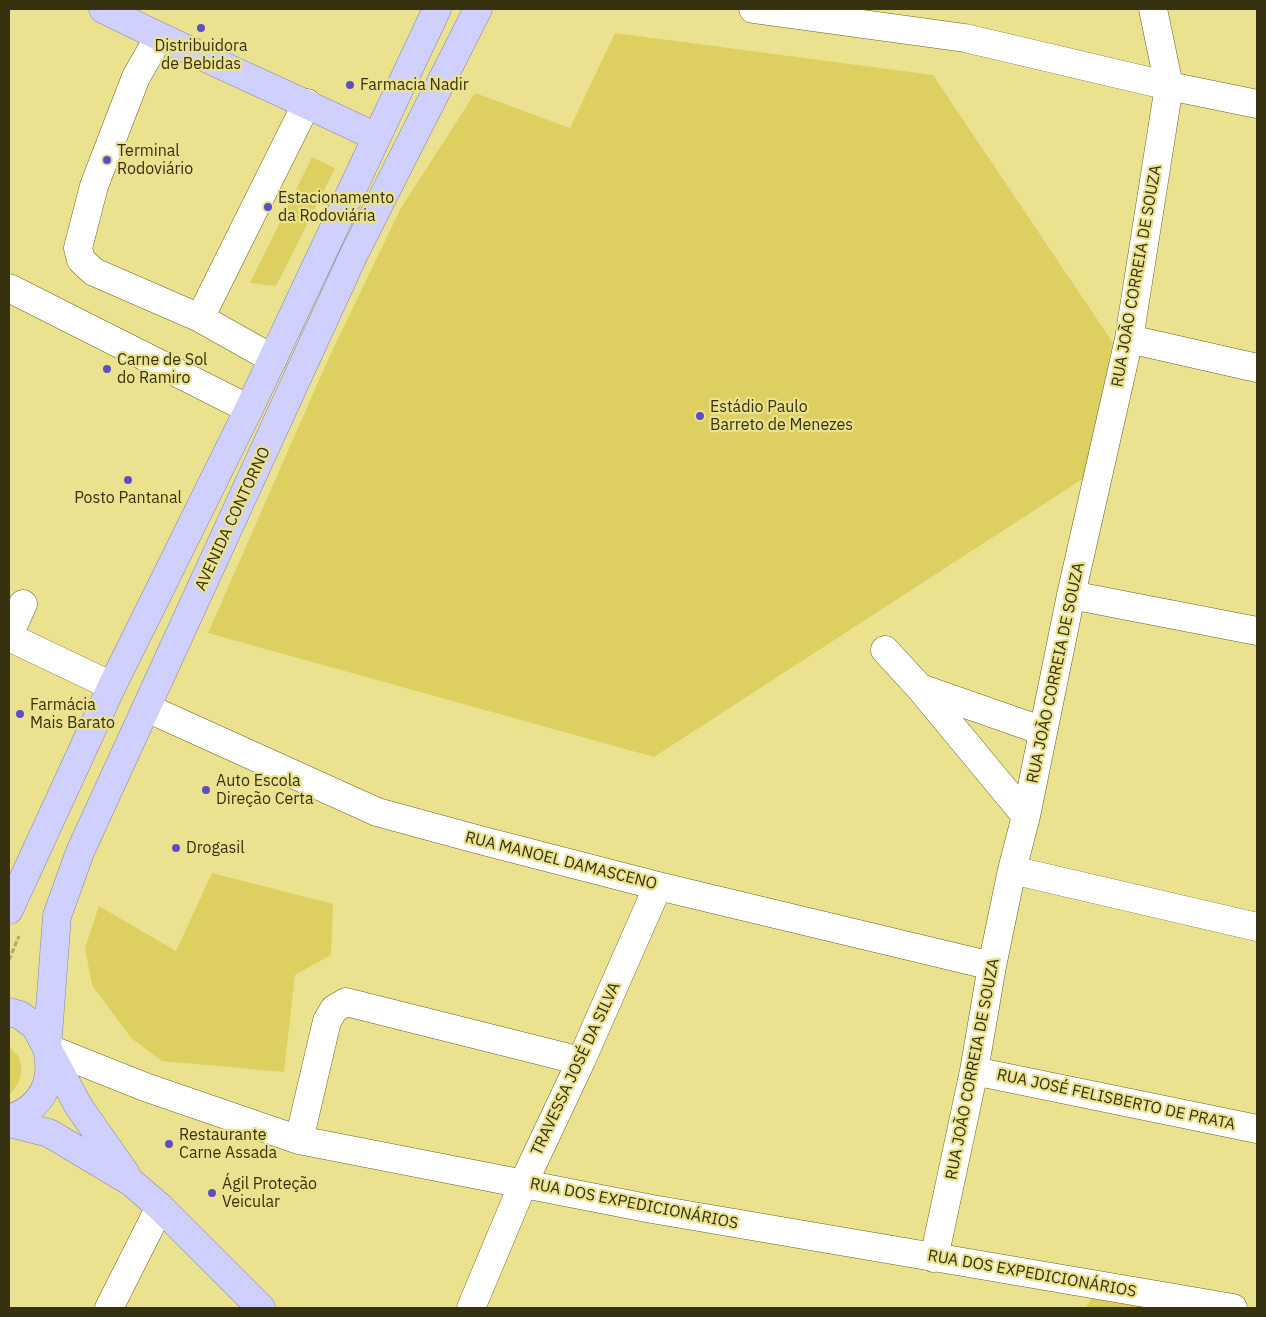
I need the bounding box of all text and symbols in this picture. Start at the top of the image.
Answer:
marker: Distribuidora de Bebidas [195,22,207,34]
place label: Distribuidora de Bebidas [155,36,247,74]
place label: Farmacia Nadir [360,75,469,95]
marker: Farmacia Nadir [344,79,356,91]
place label: Terminal Rodoviário [117,141,193,179]
marker: Terminal Rodoviário [101,154,113,166]
street label: RUA JOÃO CORREIA DE SOUZA [1108,163,1166,389]
place label: Estacionamento da Rodoviária [278,188,394,226]
marker: Estacionamento da Rodoviária [262,201,274,213]
place label: Carne de Sol do Ramiro [117,350,207,388]
marker: Carne de Sol do Ramiro [101,363,113,375]
place label: Estádio Paulo Barreto de Menezes [710,397,853,435]
marker: Estádio Paulo Barreto de Menezes [694,410,706,422]
street label: AVENIDA CONTORNO [191,444,275,594]
marker: Posto Pantanal [122,474,134,486]
place label: Posto Pantanal [74,488,182,508]
street label: RUA JOÃO CORREIA DE SOUZA [1023,561,1089,785]
place label: Farmácia Mais Barato [30,695,115,733]
marker: Farmácia Mais Barato [14,708,26,720]
place label: Auto Escola Direção Certa [216,771,313,809]
marker: Auto Escola Direção Certa [200,784,212,796]
street label: RUA MANOEL DAMASCENO [463,828,659,894]
place label: Drogasil [186,838,245,858]
marker: Drogasil [170,842,182,854]
street label: RUA JOÃO CORREIA DE SOUZA [942,957,1004,1181]
street label: TRAVESSA JOSÉ DA SILVA [527,979,625,1159]
street label: RUA JOSÉ FELISBERTO DE PRATA [995,1065,1237,1135]
place label: Restaurante Carne Assada [179,1125,277,1163]
marker: Restaurante Carne Assada [163,1138,175,1150]
place label: Ágil Proteção Veicular [222,1174,317,1212]
street label: RUA DOS EXPEDICIONÁRIOS [528,1174,740,1234]
marker: Ágil Proteção Veicular [206,1187,218,1199]
street label: RUA DOS EXPEDICIONÁRIOS [926,1246,1138,1302]

